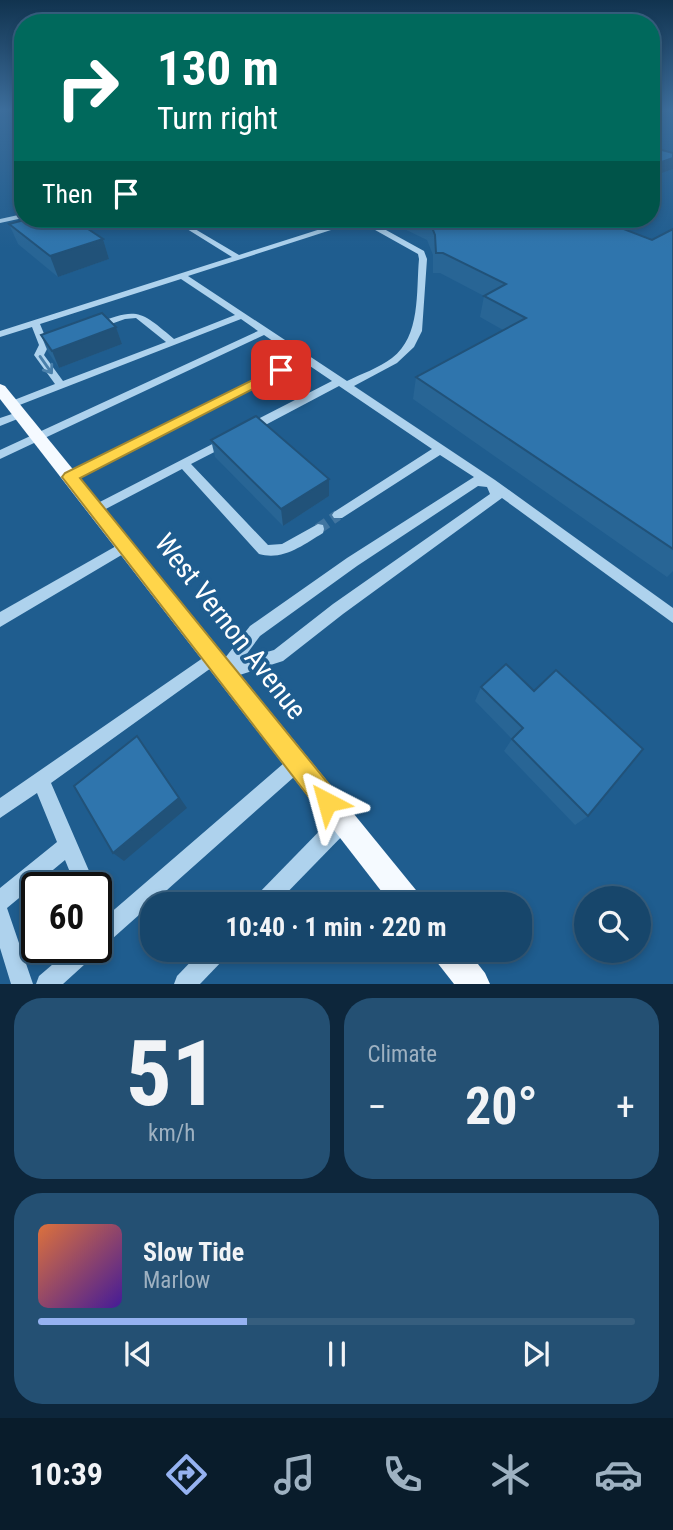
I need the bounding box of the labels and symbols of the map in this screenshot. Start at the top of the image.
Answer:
pin [251,340,311,400]
one-way arrow [39,355,53,374]
street label: West Vernon Avenue [148,527,313,726]
position arrow [290,765,364,839]
speed limit sign: 60 [21,872,112,963]

